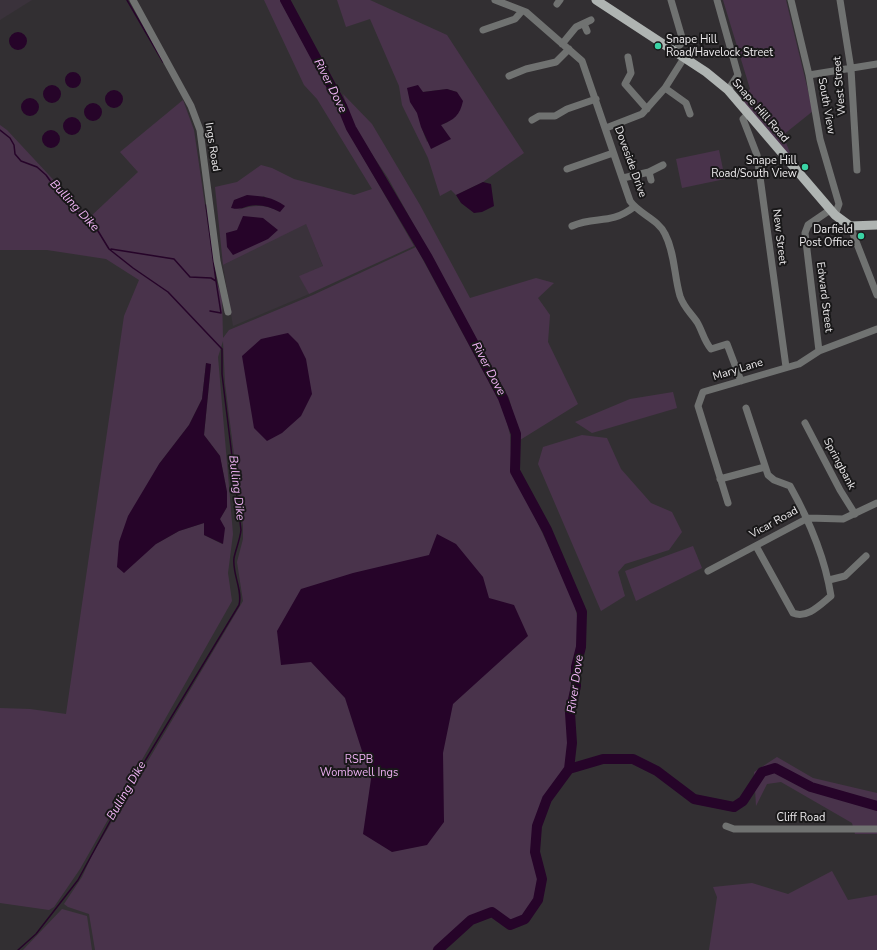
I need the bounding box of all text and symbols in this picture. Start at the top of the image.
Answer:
place label: Snape Hill Road/Havelock Street [666,33,773,59]
marker: Snape Hill Road/Havelock Street [653,41,663,51]
street label: West Street [831,56,849,116]
water label: River Dove [310,57,350,115]
street label: Snape Hill Road [729,77,791,145]
street label: South View [815,77,837,135]
street label: Ings Road [202,122,222,172]
street label: Doveside Drive [611,125,649,199]
place label: Snape Hill Road/South View [711,154,797,180]
marker: Snape Hill Road/South View [800,162,810,172]
water label: Bulling Dike [46,177,102,235]
street label: New Street [769,208,789,266]
place label: Darfield Post Office [799,223,853,249]
marker: Darfield Post Office [856,231,866,241]
street label: Edward Street [813,261,835,333]
water label: River Dove [468,340,508,398]
street label: Mary Lane [711,356,765,384]
street label: Springbank [820,436,858,492]
water label: Bulling Dike [225,455,247,521]
street label: Vicar Road [747,504,801,542]
water label: River Dove [565,654,587,714]
park label: RSPB Wombwell Ings [320,753,398,779]
water label: Bulling Dike [104,759,150,823]
street label: Cliff Road [777,811,825,825]

